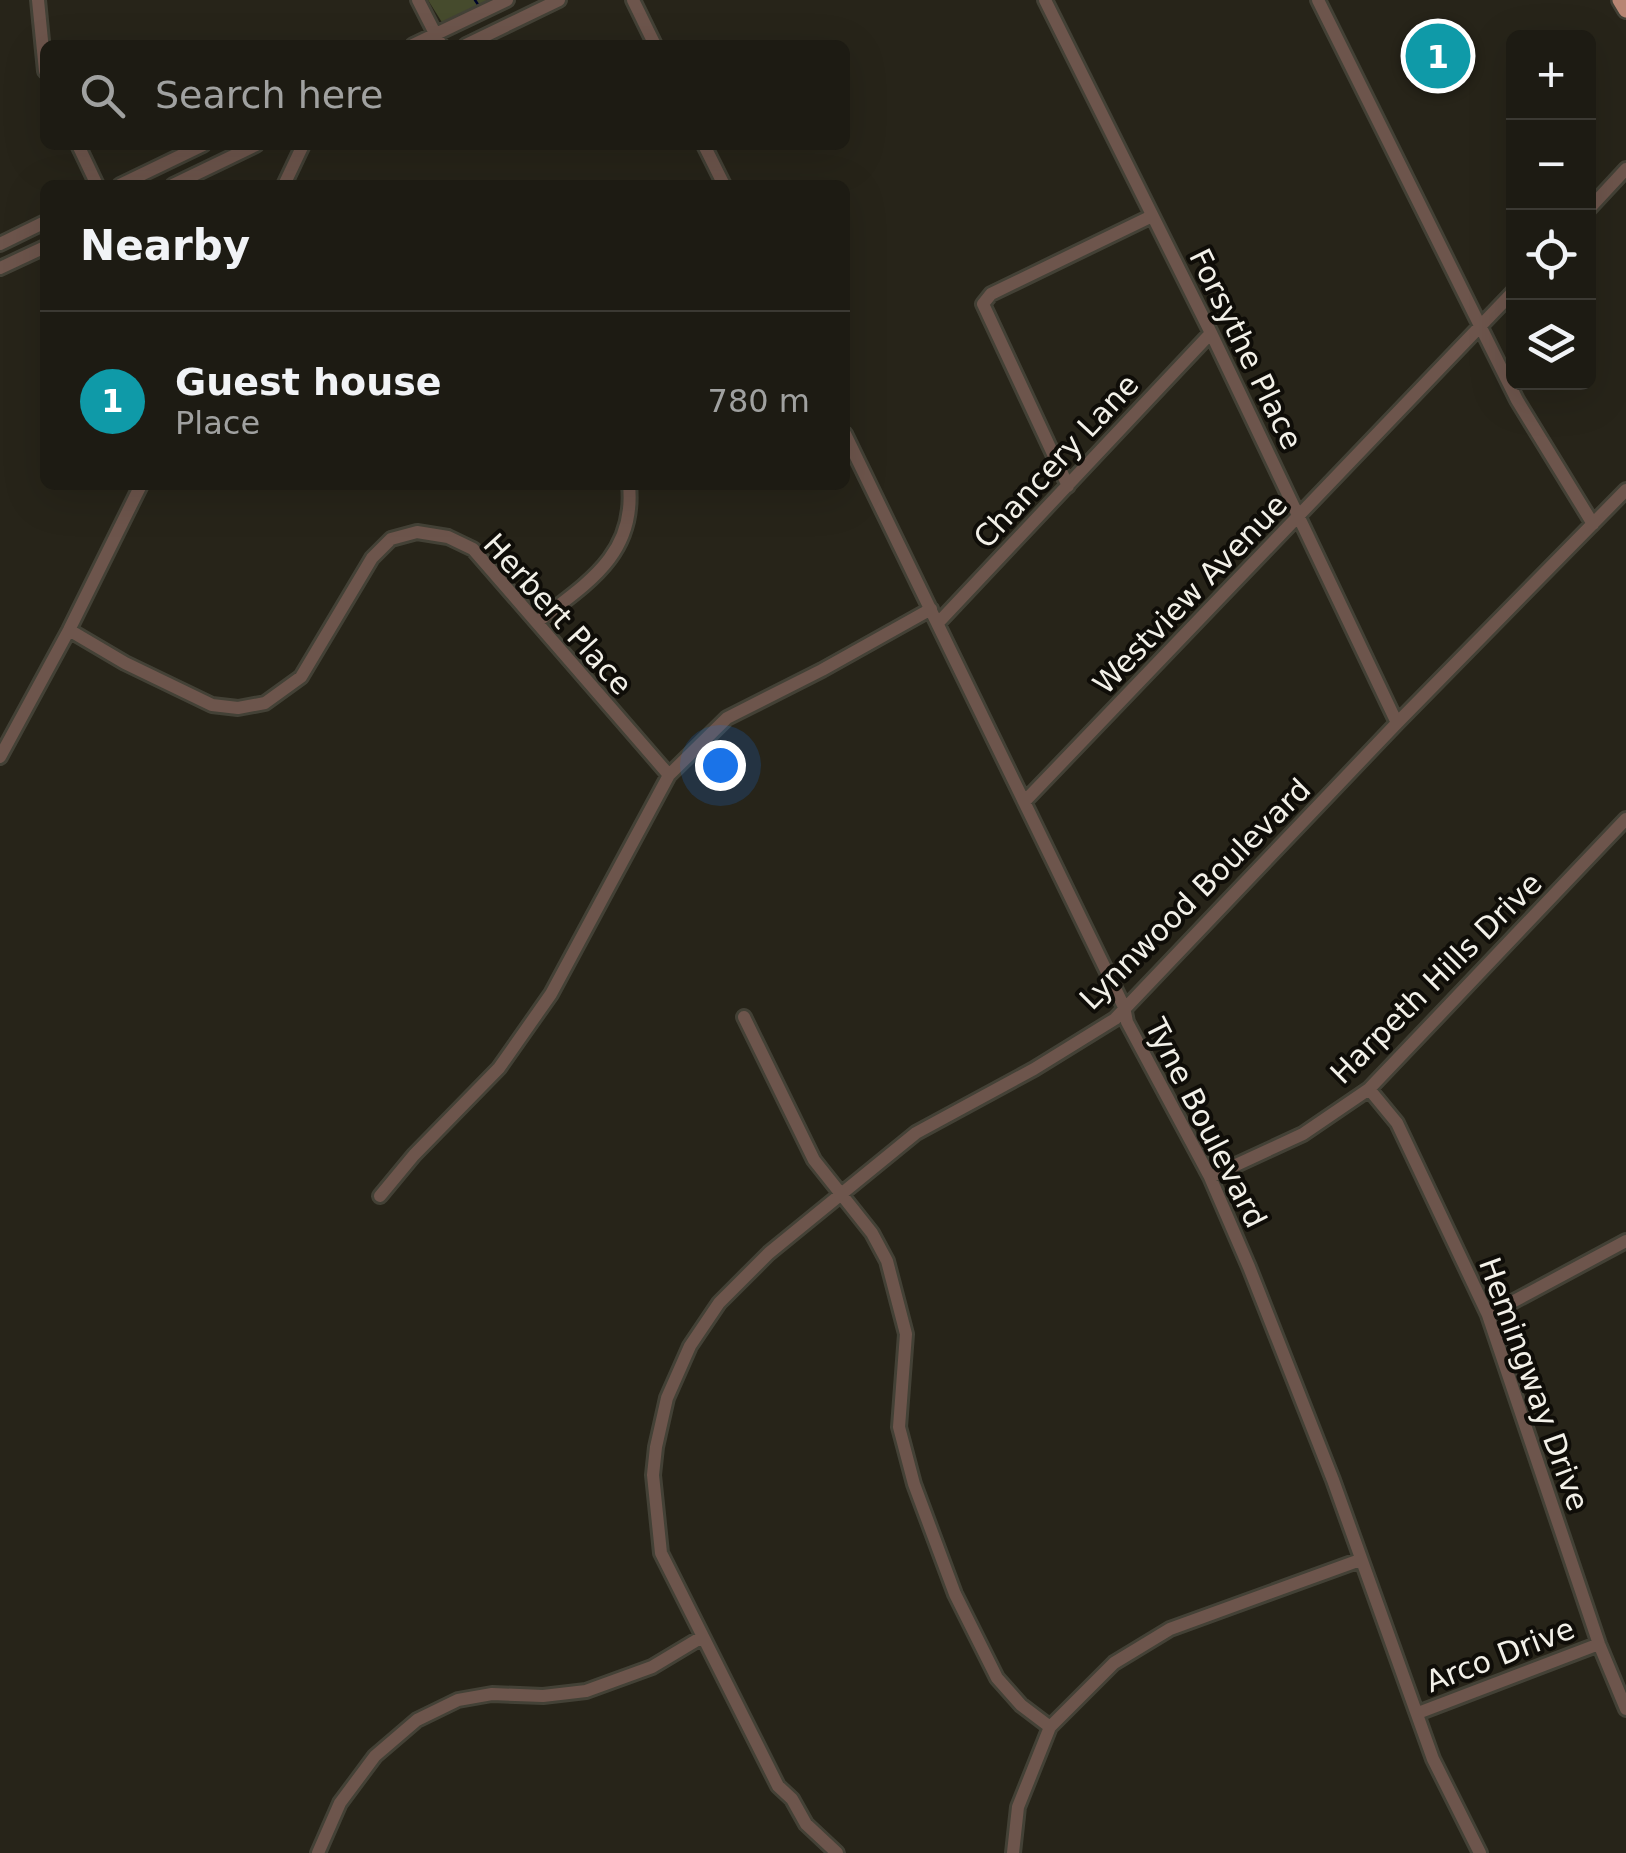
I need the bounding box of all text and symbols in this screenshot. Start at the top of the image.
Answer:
pin: 1 [1406,18,1470,94]
map controls [1506,30,1596,390]
button: + [1506,30,1596,120]
search box [40,40,850,150]
icon: search [75,68,130,123]
text: Search here [155,73,383,117]
button: − [1506,120,1596,210]
button: locate [1506,210,1596,300]
text: Nearby [80,221,250,270]
street label: Forsythe Place [1182,243,1310,455]
button: layers [1506,300,1596,390]
text: Guest house [175,360,442,404]
street label: Chancery Lane [967,367,1145,555]
text: 1 [101,382,124,420]
text: 780 m [708,382,810,420]
text: Place [175,404,260,442]
street label: Westview Avenue [1086,487,1294,701]
street label: Herbert Place [477,526,639,702]
your location [695,740,746,791]
street label: Lynnwood Boulevard [1073,772,1317,1016]
street label: Harpeth Hills Drive [1323,865,1549,1091]
street label: Tyne Boulevard [1138,1012,1274,1233]
street label: Hemingway Drive [1472,1253,1596,1515]
street label: Arco Drive [1421,1611,1579,1699]

